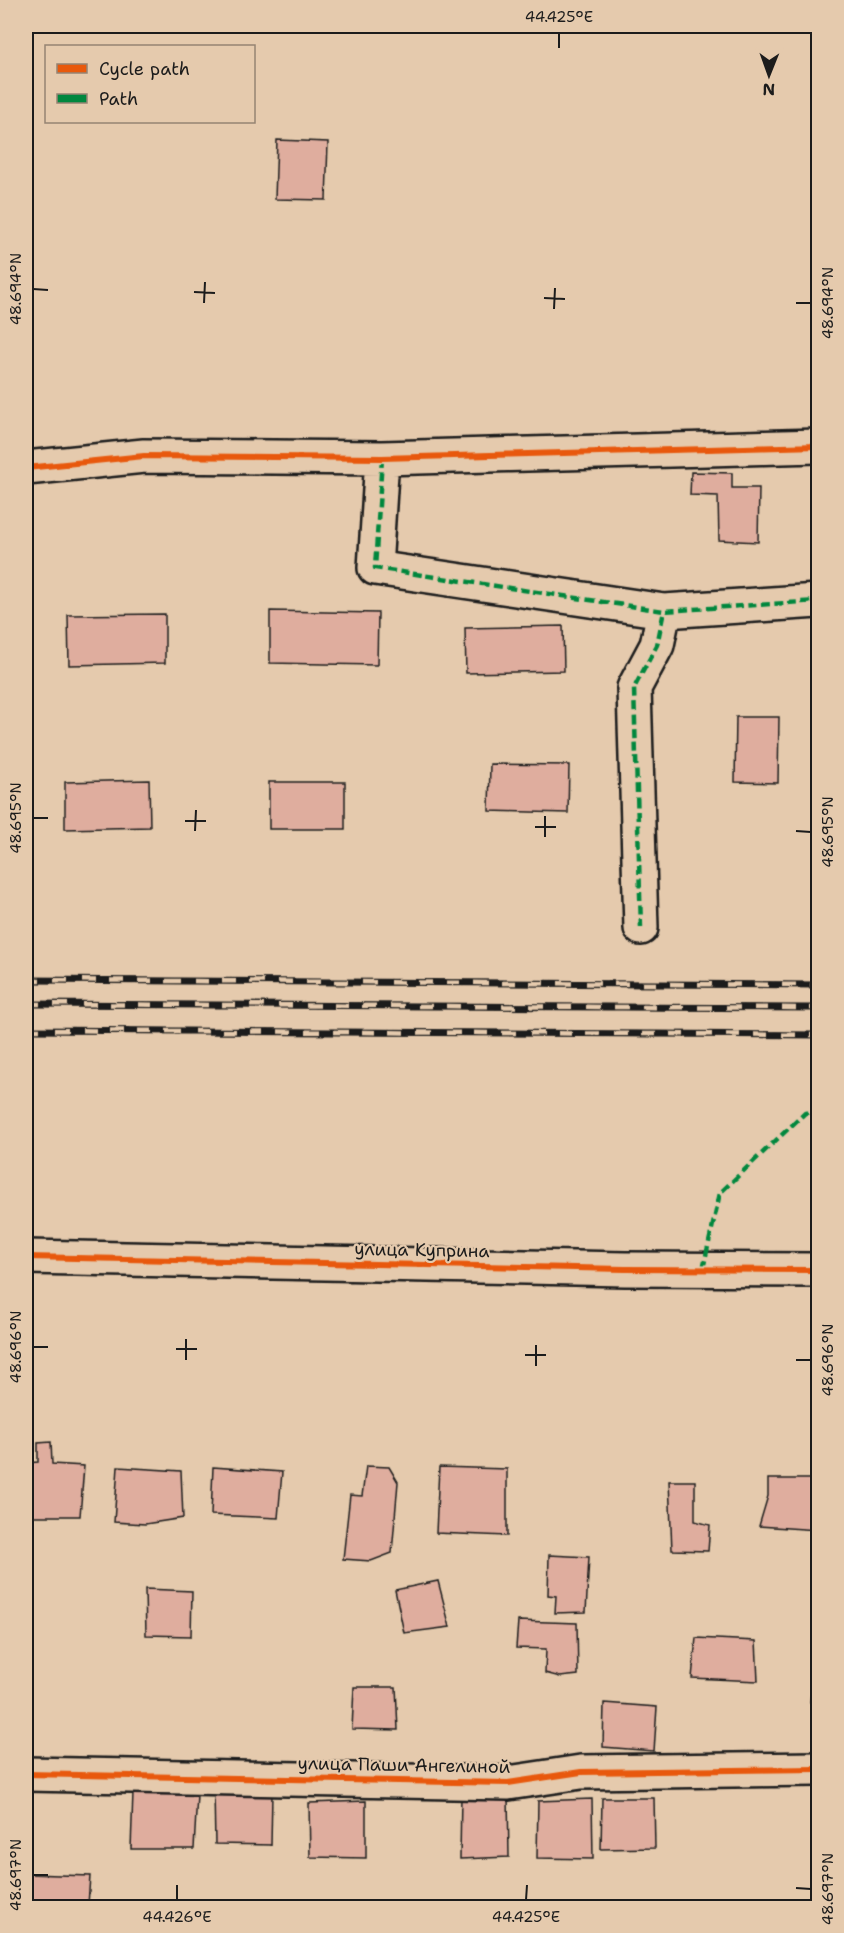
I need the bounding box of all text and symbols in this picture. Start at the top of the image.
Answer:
text: 44.425°E [525,7,593,27]
legend [45,45,255,123]
north arrow [739,45,799,105]
text: Cycle path [99,57,190,81]
text: N [762,79,775,100]
text: Path [99,87,138,111]
text: 48.694°N [6,253,26,325]
text: 48.694°N [818,267,838,339]
text: 48.695°N [6,782,26,854]
text: 48.695°N [818,796,838,868]
street label: улица Куприна [354,1237,490,1263]
text: 48.696°N [6,1311,26,1383]
text: 48.696°N [818,1324,838,1396]
street label: улица Паши Ангелиной [297,1751,511,1779]
text: 48.697°N [6,1839,26,1911]
text: 48.697°N [818,1853,838,1925]
text: 44.426°E [142,1907,212,1927]
text: 44.425°E [492,1907,560,1927]

